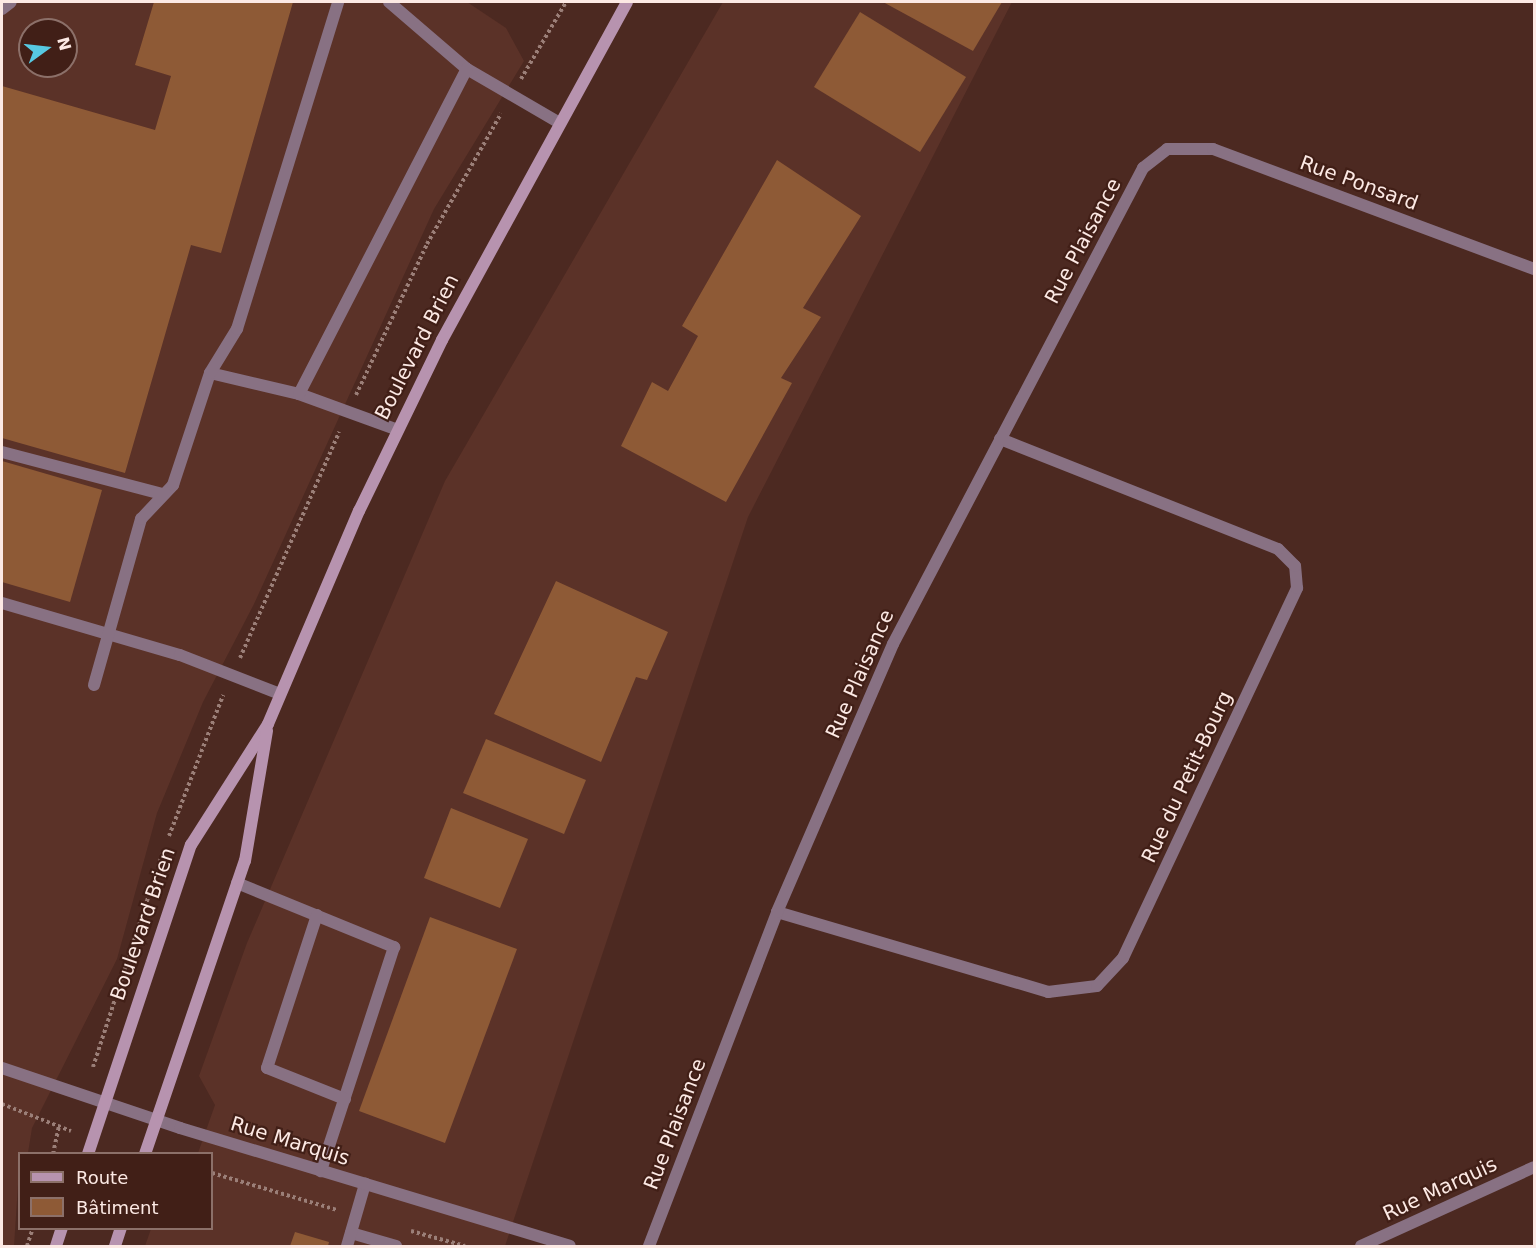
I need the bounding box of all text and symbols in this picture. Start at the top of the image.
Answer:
north arrow [18,18,78,78]
text: N [53,35,75,53]
street label: Rue Ponsard [1297,151,1421,215]
street label: Rue Plaisance [1040,174,1126,308]
street label: Boulevard Brien [370,270,464,424]
street label: Rue Plaisance [821,606,899,742]
street label: Rue du Petit-Bourg [1137,687,1237,867]
street label: Boulevard Brien [106,844,180,1004]
street label: Rue Plaisance [639,1055,711,1193]
street label: Rue Marquis [228,1112,352,1170]
legend [18,1152,213,1230]
street label: Rue Marquis [1379,1152,1501,1226]
text: Route [76,1167,128,1188]
text: Bâtiment [76,1197,159,1218]

